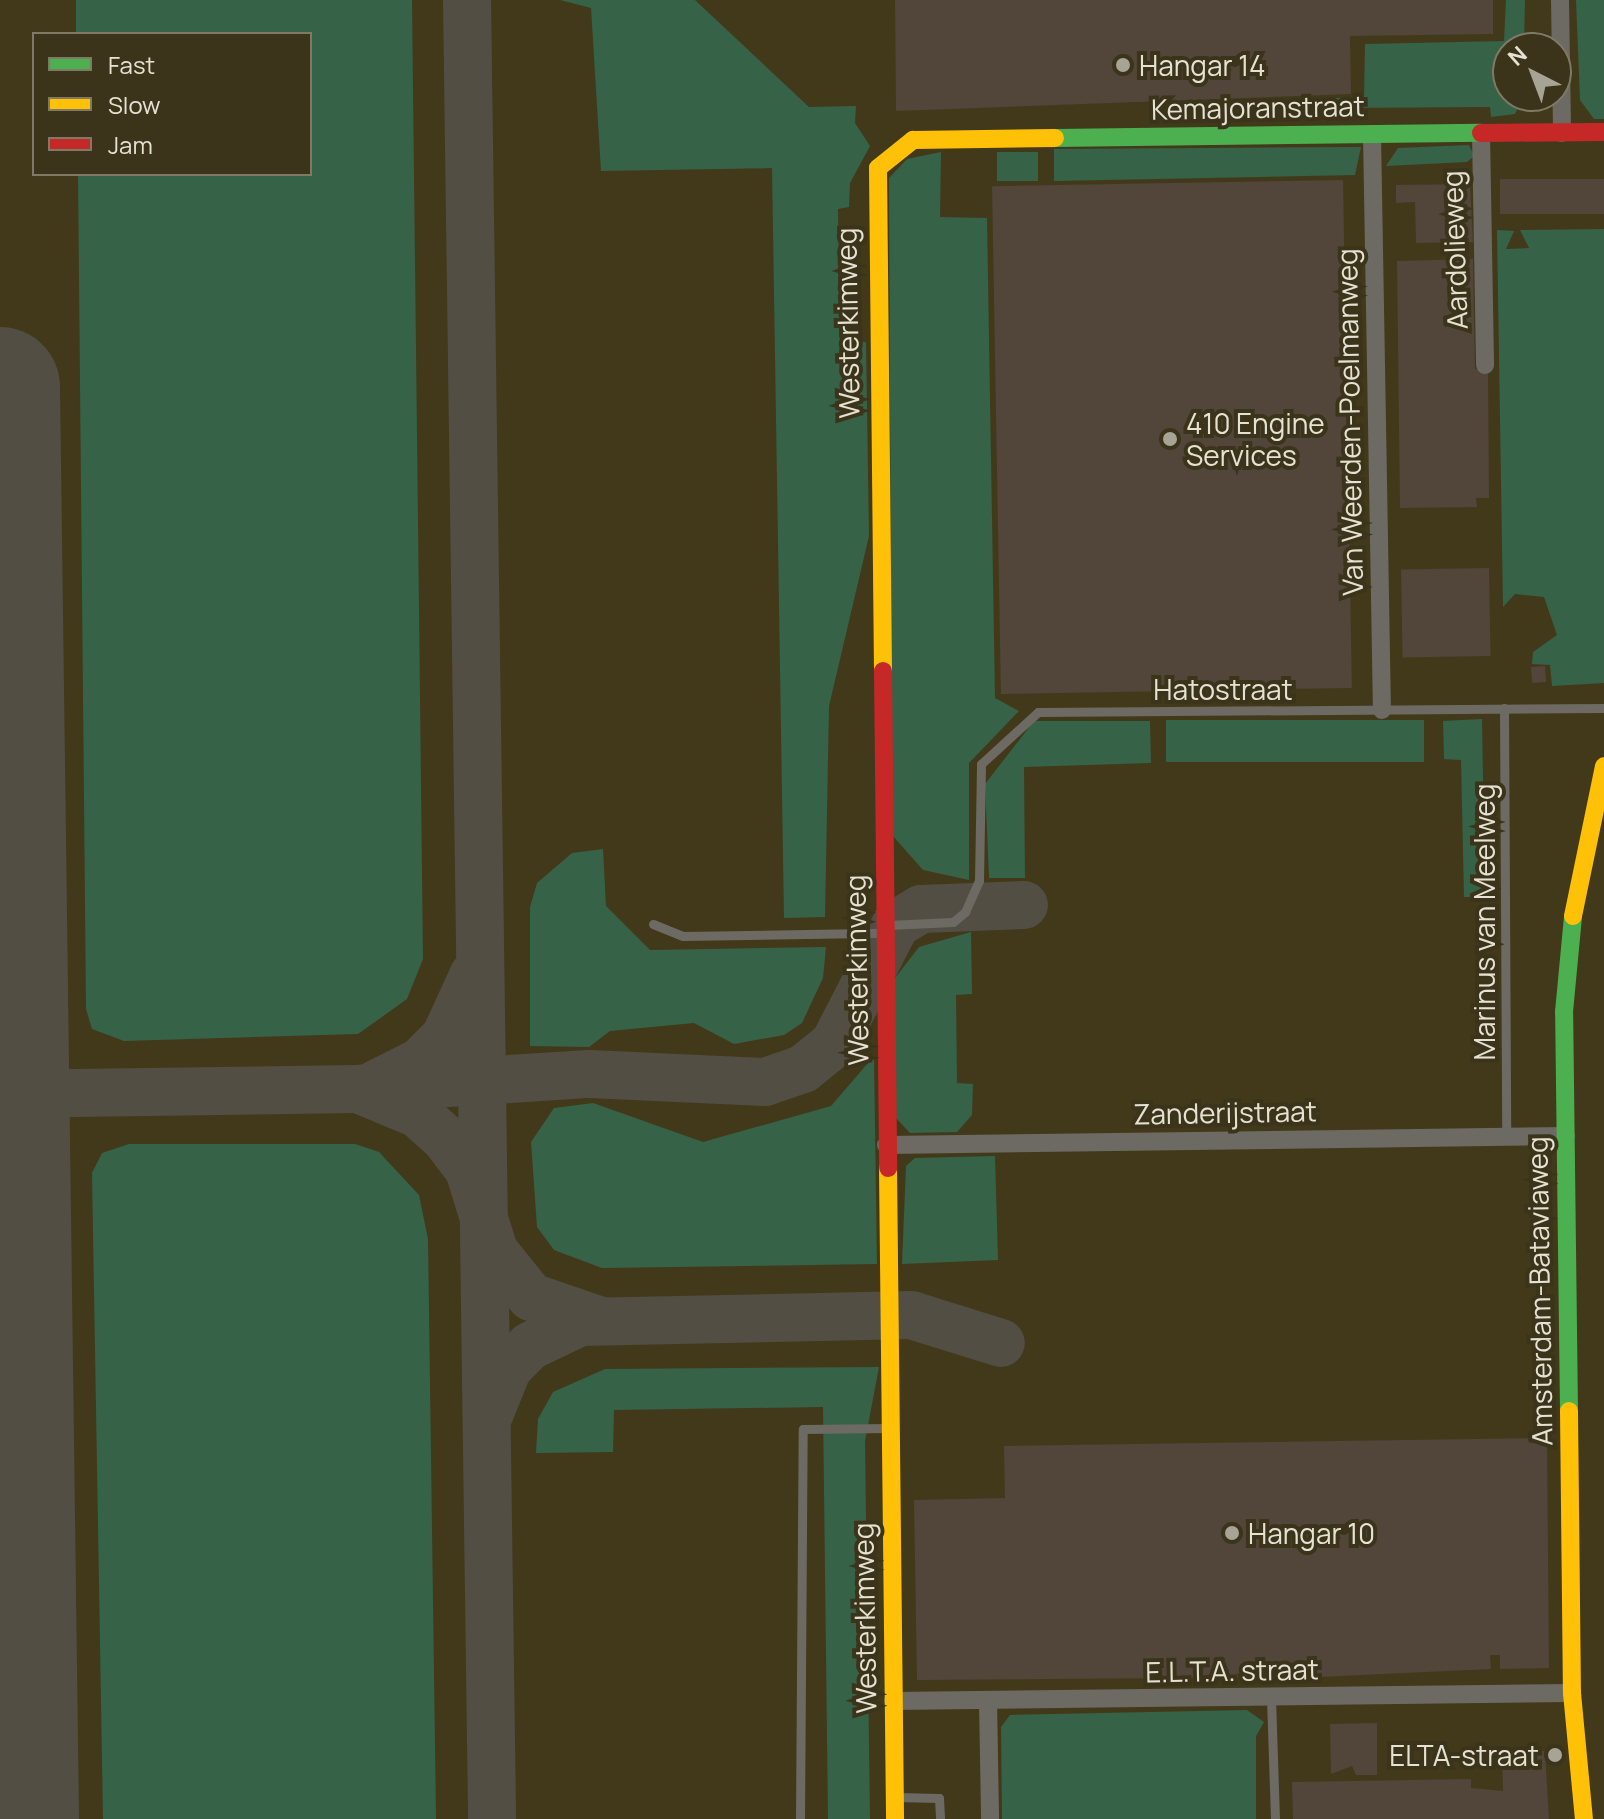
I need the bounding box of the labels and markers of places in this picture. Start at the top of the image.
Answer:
place label: Hangar 14 [1139,48,1266,82]
marker: Hangar 14 [1114,56,1132,74]
place label: 410 Engine Services [1186,406,1325,472]
marker: 410 Engine Services [1161,430,1179,448]
place label: Hangar 10 [1248,1516,1375,1550]
marker: Hangar 10 [1223,1524,1241,1542]
place label: ELTA-straat [1389,1738,1539,1772]
marker: ELTA-straat [1546,1746,1564,1764]

